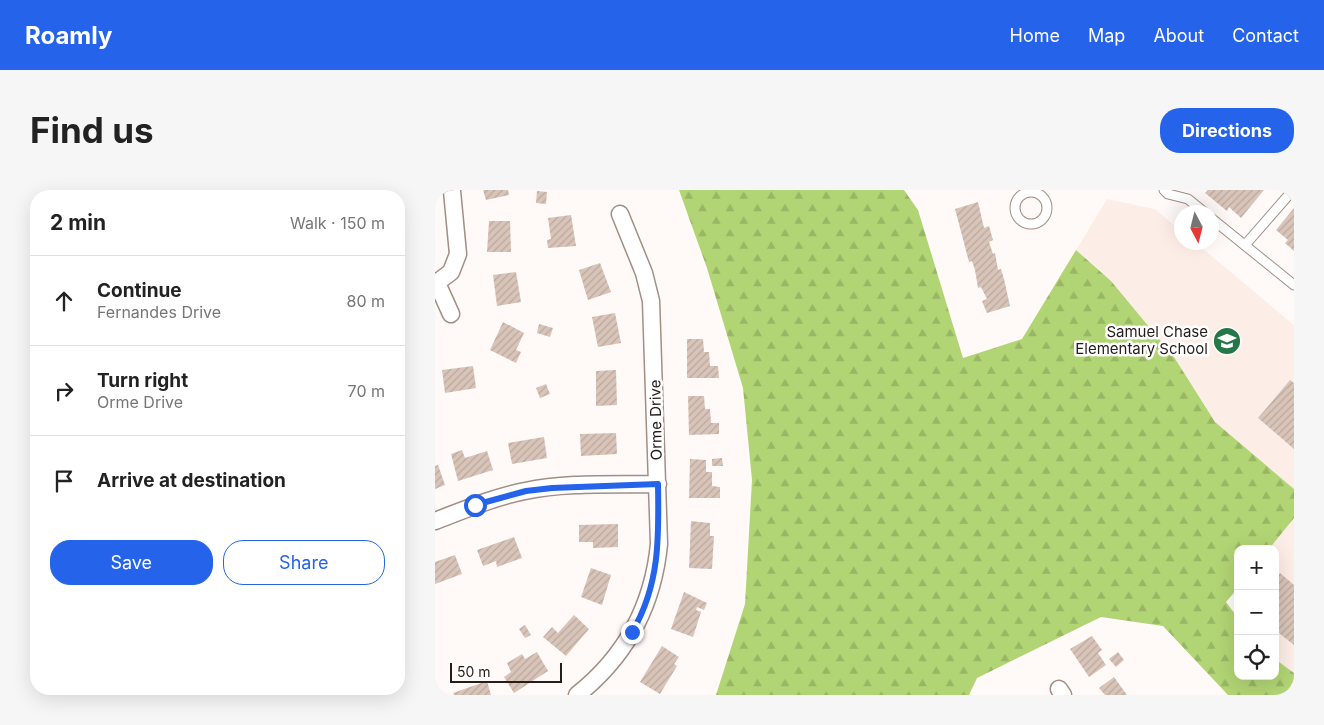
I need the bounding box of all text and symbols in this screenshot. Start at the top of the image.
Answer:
text: Roamly [25,21,112,50]
text: Home [1010,25,1060,46]
text: Map [1088,25,1125,46]
text: About [1153,25,1204,46]
text: Contact [1232,25,1299,46]
button: Directions [1160,108,1294,153]
text: Find us [30,109,154,151]
north arrow [1174,205,1219,250]
text: 2 min [50,210,106,235]
text: Walk · 150 m [290,213,385,233]
text: Continue [97,279,182,302]
icon: ahead [50,287,78,315]
text: 80 m [346,291,385,311]
text: Fernandes Drive [97,302,221,322]
place label: Samuel Chase Elementary School [1075,322,1208,358]
school or university icon: Samuel Chase Elementary School [1212,326,1242,356]
text: Turn right [97,369,188,392]
icon: right [50,377,78,405]
street label: Orme Drive [645,380,666,461]
text: 70 m [348,381,385,401]
text: Orme Drive [97,392,183,412]
icon: arrive [50,467,78,495]
text: Arrive at destination [97,469,286,492]
route start [464,494,487,517]
button: Save [50,540,213,585]
button: Share [223,540,385,585]
map controls [1234,545,1279,680]
button: + [1234,545,1279,590]
button: − [1234,590,1279,635]
route end [621,621,644,644]
button: locate [1234,635,1279,680]
scale bar [450,660,563,683]
text: 50 m [457,663,491,680]

